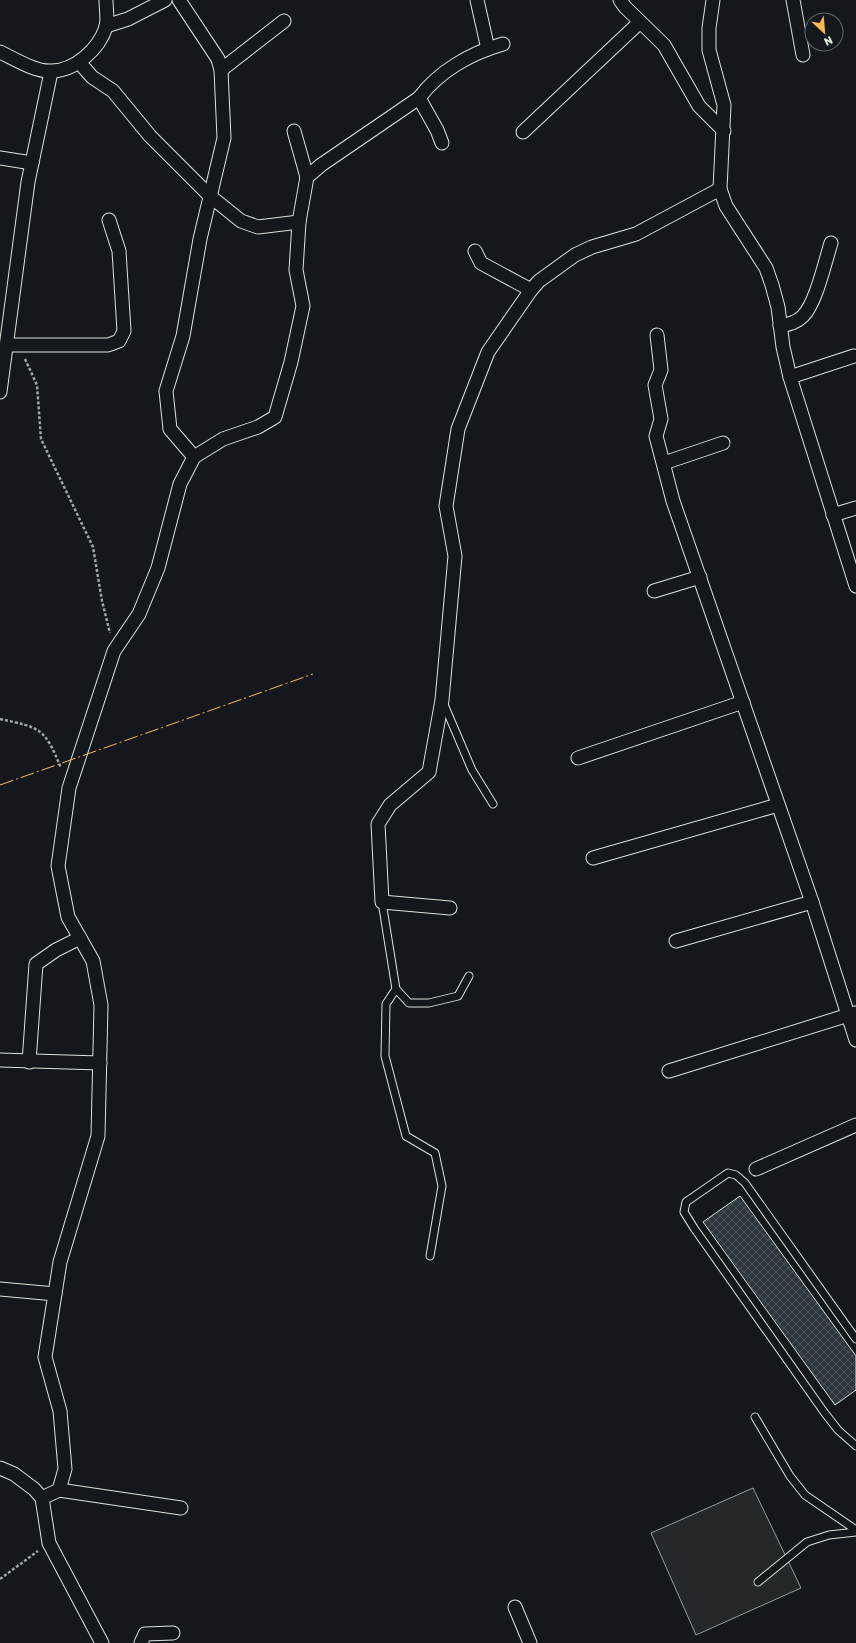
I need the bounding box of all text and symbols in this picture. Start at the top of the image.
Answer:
north arrow [804,12,844,52]
text: N [822,33,835,48]

